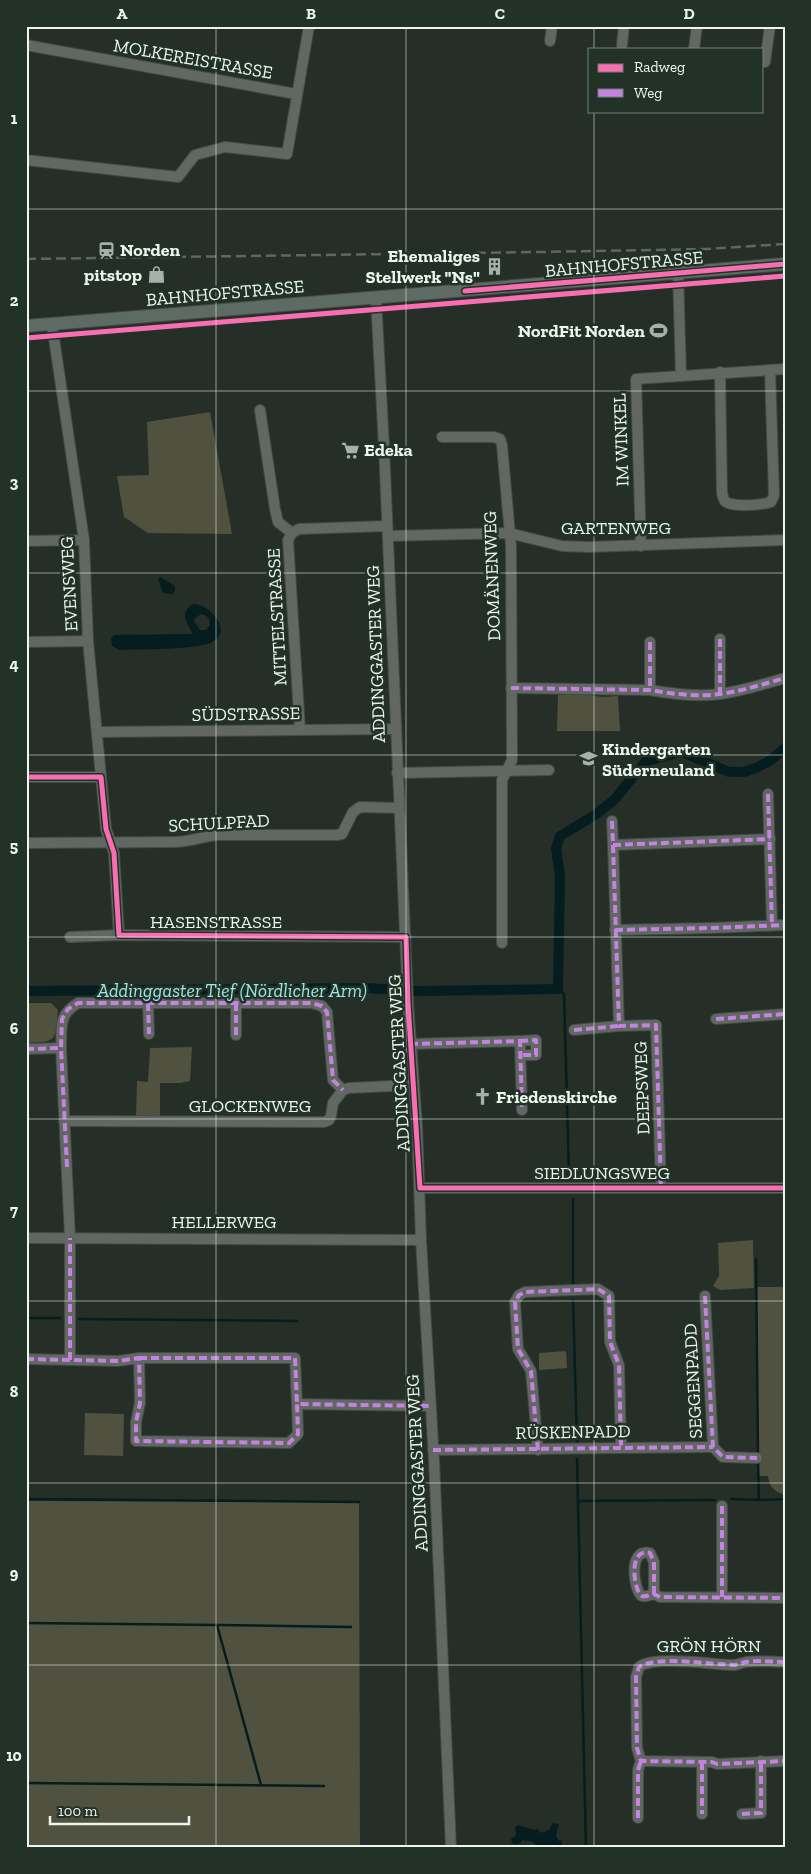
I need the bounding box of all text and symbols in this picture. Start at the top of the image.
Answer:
text: A [117,4,128,23]
text: B [306,4,316,23]
text: C [495,4,505,23]
text: D [683,4,695,23]
street label: MOLKEREISTRASSE [112,34,274,84]
legend [588,48,764,112]
text: Radweg [634,58,685,76]
text: Weg [634,84,663,102]
text: 1 [11,109,18,128]
place label: Norden [120,239,181,261]
station icon: Norden [96,240,116,260]
place label: Ehemaliges Stellwerk "Ns" [365,245,480,288]
street label: BAHNHOFSTRASSE [544,246,704,282]
building icon: Ehemaliges Stellwerk "Ns" [484,256,504,276]
place label: pitstop [84,264,142,286]
shop icon: pitstop [146,265,166,285]
street label: BAHNHOFSTRASSE [145,275,305,311]
text: 2 [10,291,19,310]
place label: NordFit Norden [518,320,645,342]
sports icon: NordFit Norden [649,321,669,341]
street label: IM WINKEL [608,393,634,487]
place label: Edeka [364,439,413,461]
supermarket icon: Edeka [340,440,360,460]
text: 3 [10,473,19,492]
street label: DOMÄNENWEG [479,511,505,641]
street label: GARTENWEG [561,517,671,539]
street label: EVENSWEG [56,536,82,632]
street label: MITTELSTRASSE [262,548,292,686]
street label: ADDINGGASTER WEG [362,565,390,743]
text: 4 [9,655,19,674]
street label: SÜDSTRASSE [192,702,300,726]
place label: Kindergarten Süderneuland [602,738,715,781]
school or university icon: Kindergarten Süderneuland [578,749,598,769]
street label: SCHULPFAD [168,809,270,837]
text: 5 [10,837,18,856]
street label: HASENSTRASSE [150,911,282,933]
street label: ADDINGGASTER WEG [383,974,415,1152]
water label: Addinggaster Tief (Nördlicher Arm) [96,979,367,1002]
text: 6 [10,1019,19,1038]
street label: DEEPSWEG [629,1041,655,1135]
place label: Friedenskirche [496,1086,617,1108]
church icon: Friedenskirche [472,1087,492,1107]
street label: GLOCKENWEG [189,1095,311,1117]
street label: SIEDLUNGSWEG [534,1162,670,1184]
text: 7 [10,1201,18,1220]
street label: HELLERWEG [172,1211,276,1233]
street label: SEGGENPADD [679,1323,707,1439]
street label: ADDINGGASTER WEG [401,1374,433,1552]
text: 8 [10,1382,19,1401]
street label: RÜSKENPADD [515,1420,631,1444]
text: 9 [10,1564,19,1583]
street label: GRÖN HÖRN [657,1635,761,1657]
text: 10 [6,1746,22,1765]
scale bar [50,1794,189,1826]
text: 100 m [58,1802,97,1820]

